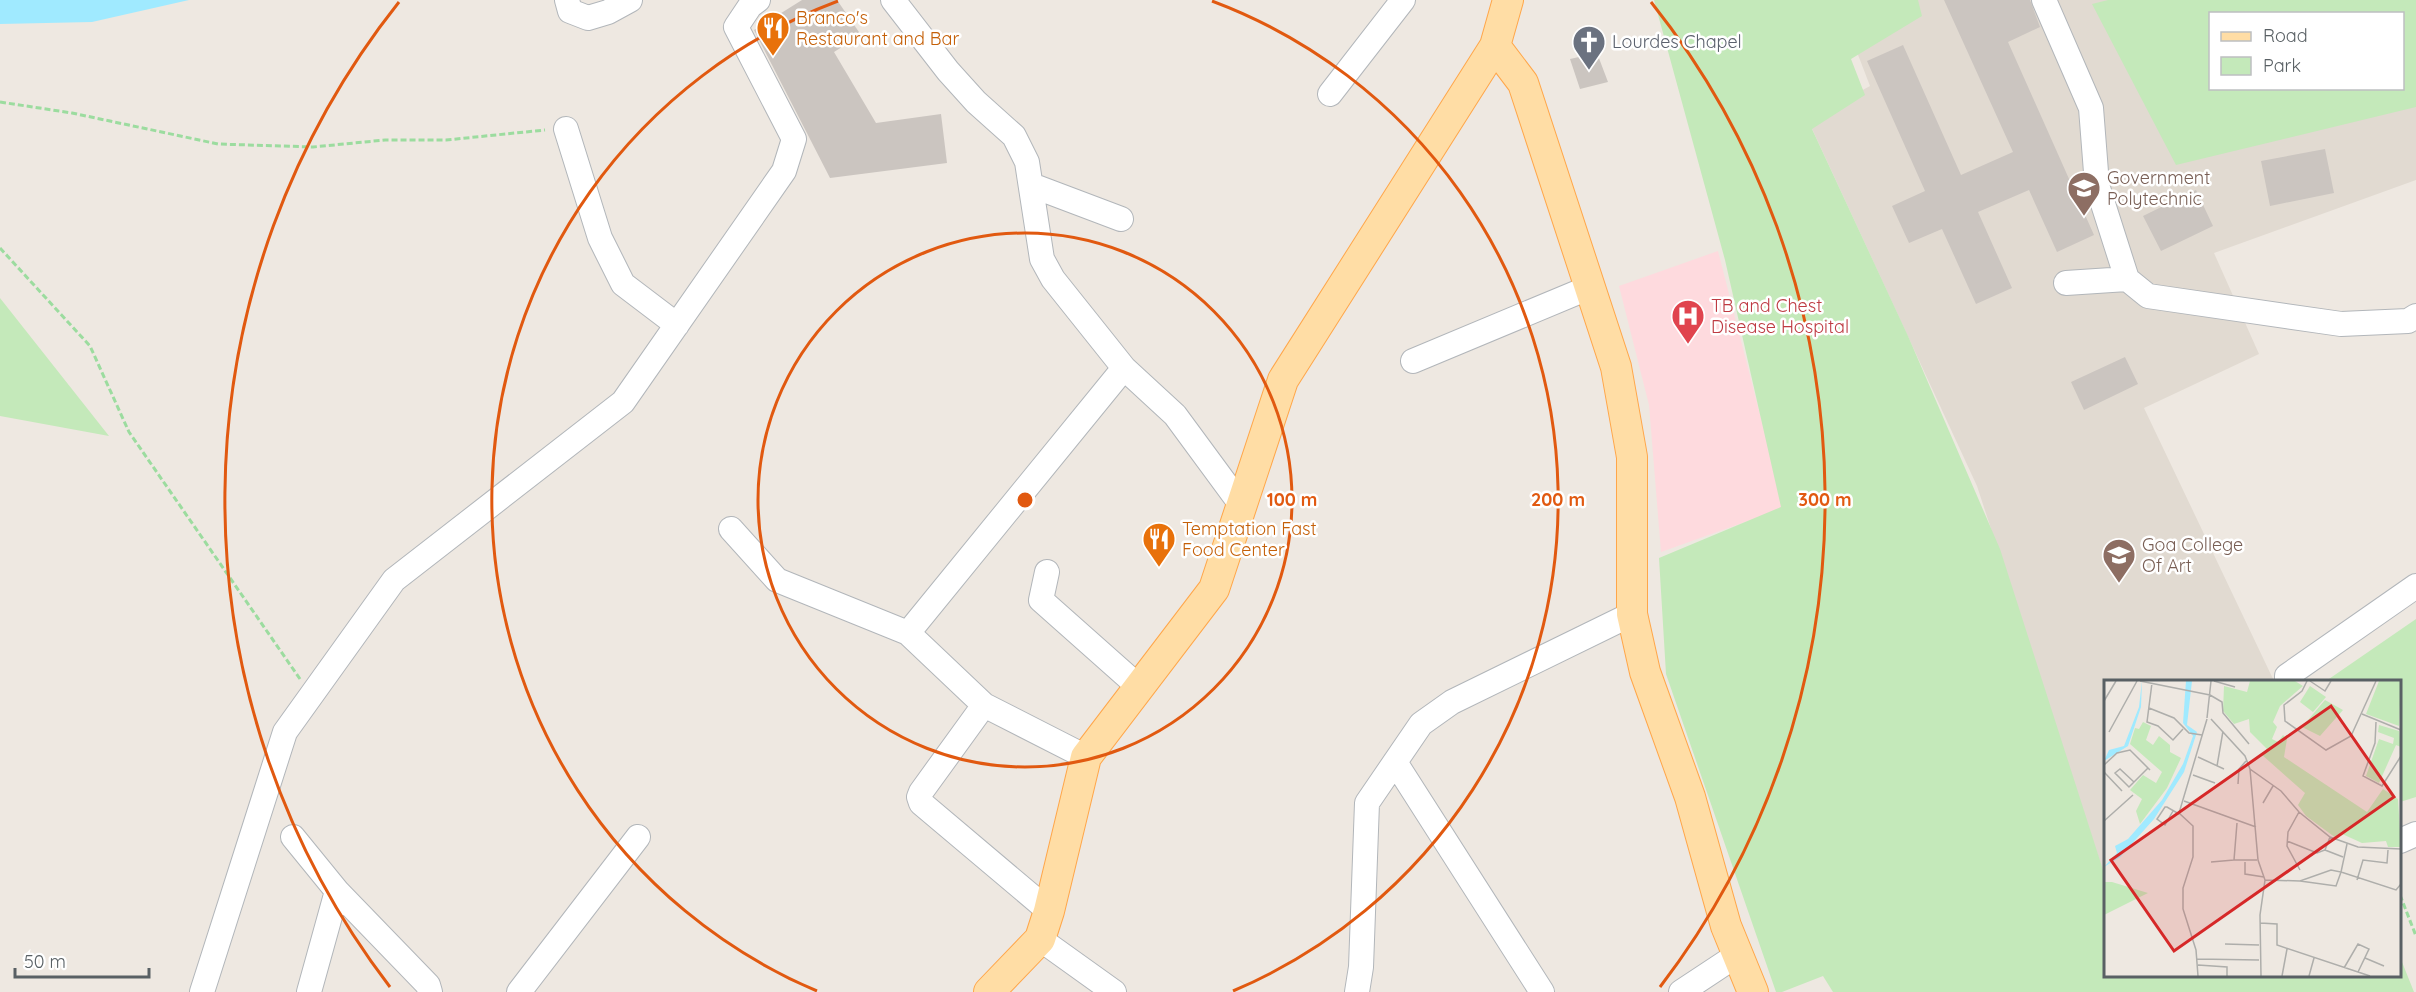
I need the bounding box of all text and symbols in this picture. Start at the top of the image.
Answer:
place label: Branco's Restaurant and Bar [796,6,959,50]
restaurant icon: Branco's Restaurant and Bar [755,10,791,57]
legend [2209,12,2404,90]
church icon: Lourdes Chapel [1571,24,1607,71]
text: Road [2263,24,2308,47]
place label: Lourdes Chapel [1612,30,1742,53]
text: Park [2263,54,2301,77]
place label: Government Polytechnic [2107,166,2210,210]
school or university icon: Government Polytechnic [2066,170,2102,217]
place label: TB and Chest Disease Hospital [1711,294,1849,338]
hospital icon: TB and Chest Disease Hospital [1670,298,1706,345]
text: 100 m [1267,488,1317,511]
text: 200 m [1531,488,1585,511]
text: 300 m [1798,488,1852,511]
centre of rings [1015,490,1035,510]
place label: Temptation Fast Food Center [1182,517,1317,561]
restaurant icon: Temptation Fast Food Center [1141,521,1177,568]
place label: Goa College Of Art [2142,533,2243,577]
school or university icon: Goa College Of Art [2101,537,2137,584]
inset map [2104,680,2401,977]
scale bar [15,941,148,979]
text: 50 m [24,950,66,973]

